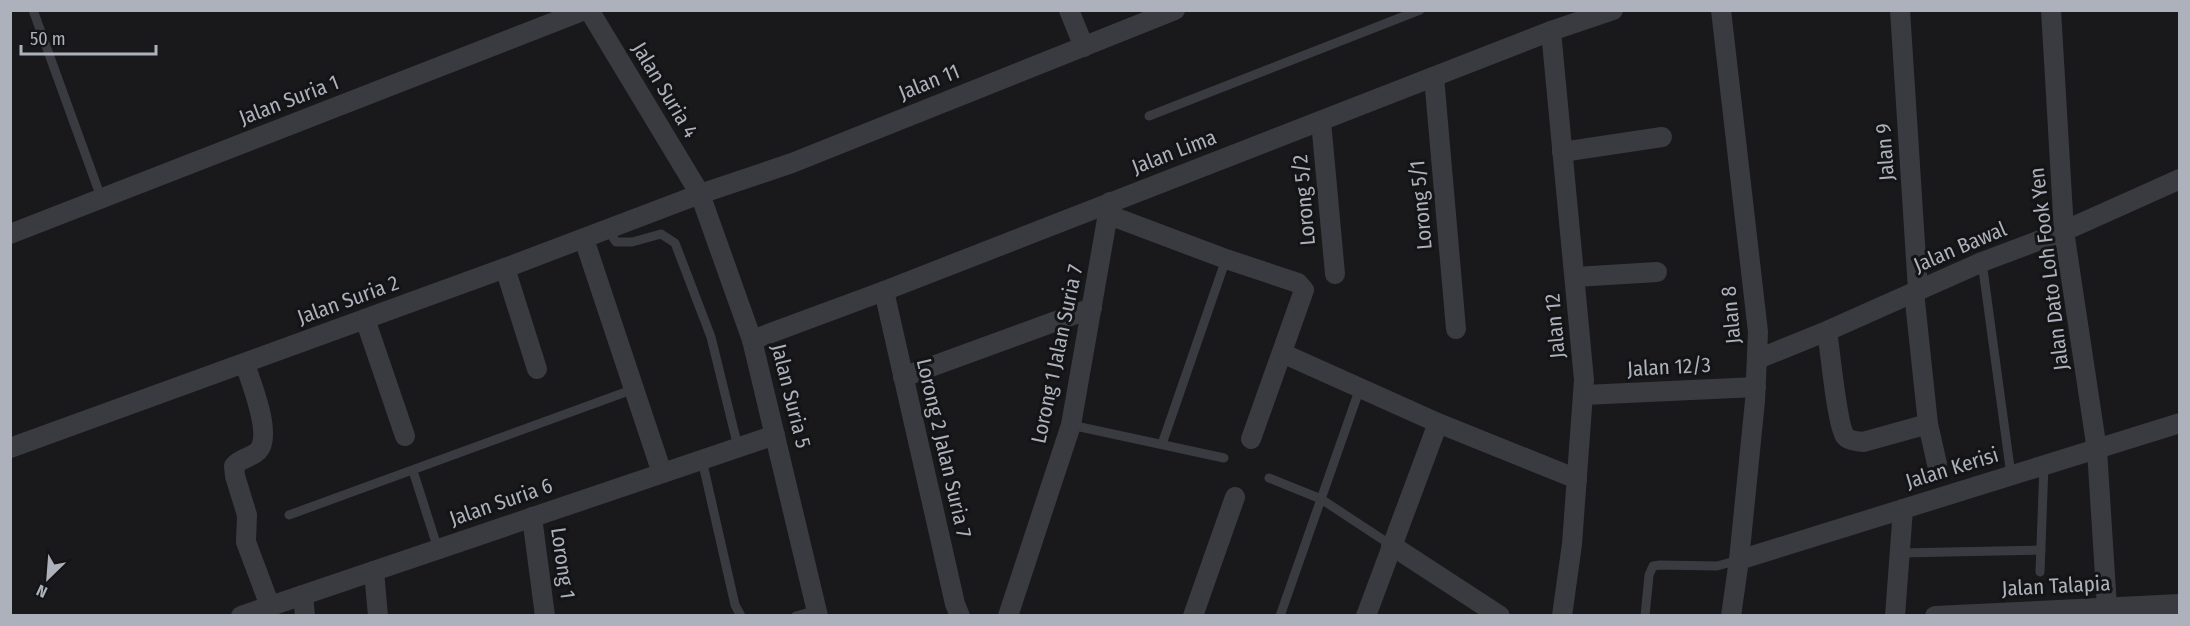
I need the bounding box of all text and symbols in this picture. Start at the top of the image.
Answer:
scale bar [21,18,156,56]
text: 50 m [30,28,66,50]
street label: Jalan Suria 4 [626,37,704,143]
street label: Jalan 11 [895,58,963,106]
street label: Jalan Suria 1 [235,69,343,131]
street label: Jalan 9 [1870,122,1900,182]
street label: Jalan Lima [1128,124,1220,180]
street label: Lorong 5/2 [1287,154,1321,246]
street label: Lorong 5/1 [1404,159,1438,251]
street label: Jalan Dato Loh Fook Yen [2024,166,2074,372]
street label: Jalan Bawal [1910,216,2011,278]
street label: Lorong 1 Jalan Suria 7 [1025,262,1089,446]
street label: Jalan Suria 2 [294,270,402,330]
street label: Jalan 8 [1716,285,1746,345]
street label: Jalan 12 [1539,292,1571,360]
street label: Jalan Suria 5 [766,341,816,451]
street label: Jalan 12/3 [1627,352,1711,382]
street label: Lorong 2 Jalan Suria 7 [911,356,977,540]
street label: Jalan Kerisi [1902,442,2002,494]
street label: Jalan Suria 6 [446,472,556,532]
street label: Lorong 1 [545,526,581,600]
north arrow [18,548,78,608]
street label: Jalan Talapia [2001,570,2111,602]
text: N [34,581,50,602]

